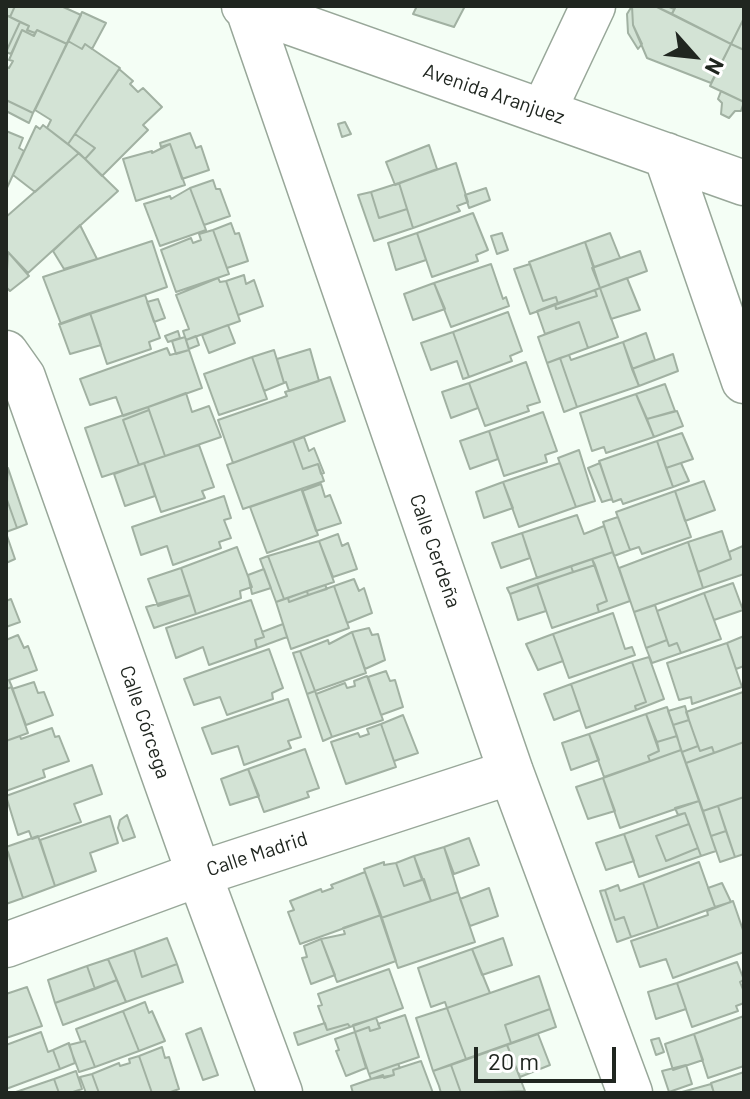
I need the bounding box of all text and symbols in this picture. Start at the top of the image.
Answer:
north arrow [654,16,734,96]
text: N [700,54,730,79]
street label: Avenida Aranjuez [420,59,568,129]
street label: Calle Cerdeña [404,491,466,611]
street label: Calle Córcega [114,662,176,782]
street label: Calle Madrid [203,826,311,882]
scale bar [478,1031,620,1081]
text: 20 m [488,1046,539,1075]

